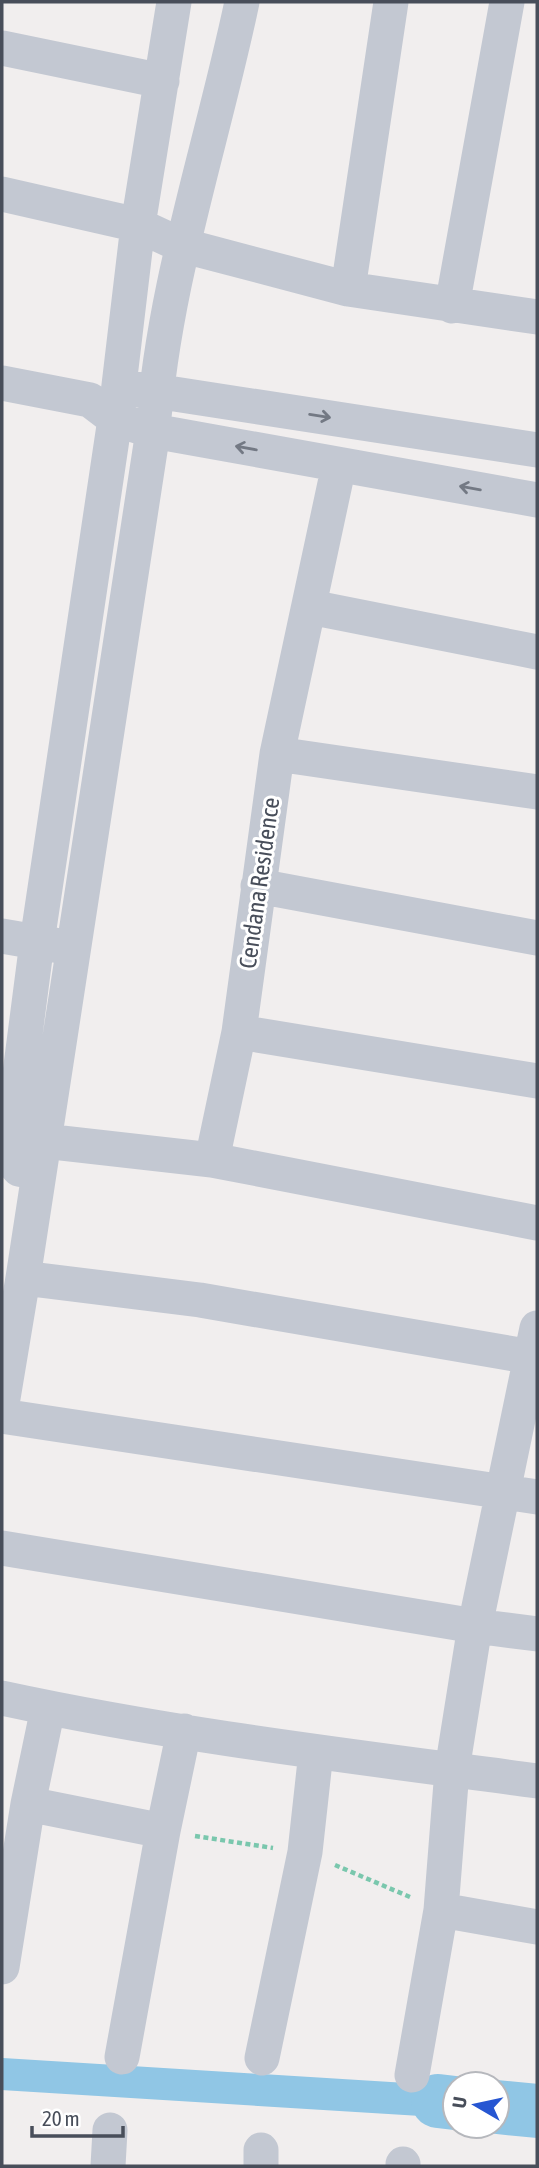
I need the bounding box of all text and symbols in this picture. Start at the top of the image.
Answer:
one-way arrow [308,410,331,423]
one-way arrow [235,441,258,454]
one-way arrow [459,481,482,494]
street label: Cendana Residence [234,796,284,970]
north arrow [441,2070,511,2140]
scale bar [32,2094,122,2138]
text: U [447,2095,471,2110]
text: 20 m [42,2106,80,2130]

